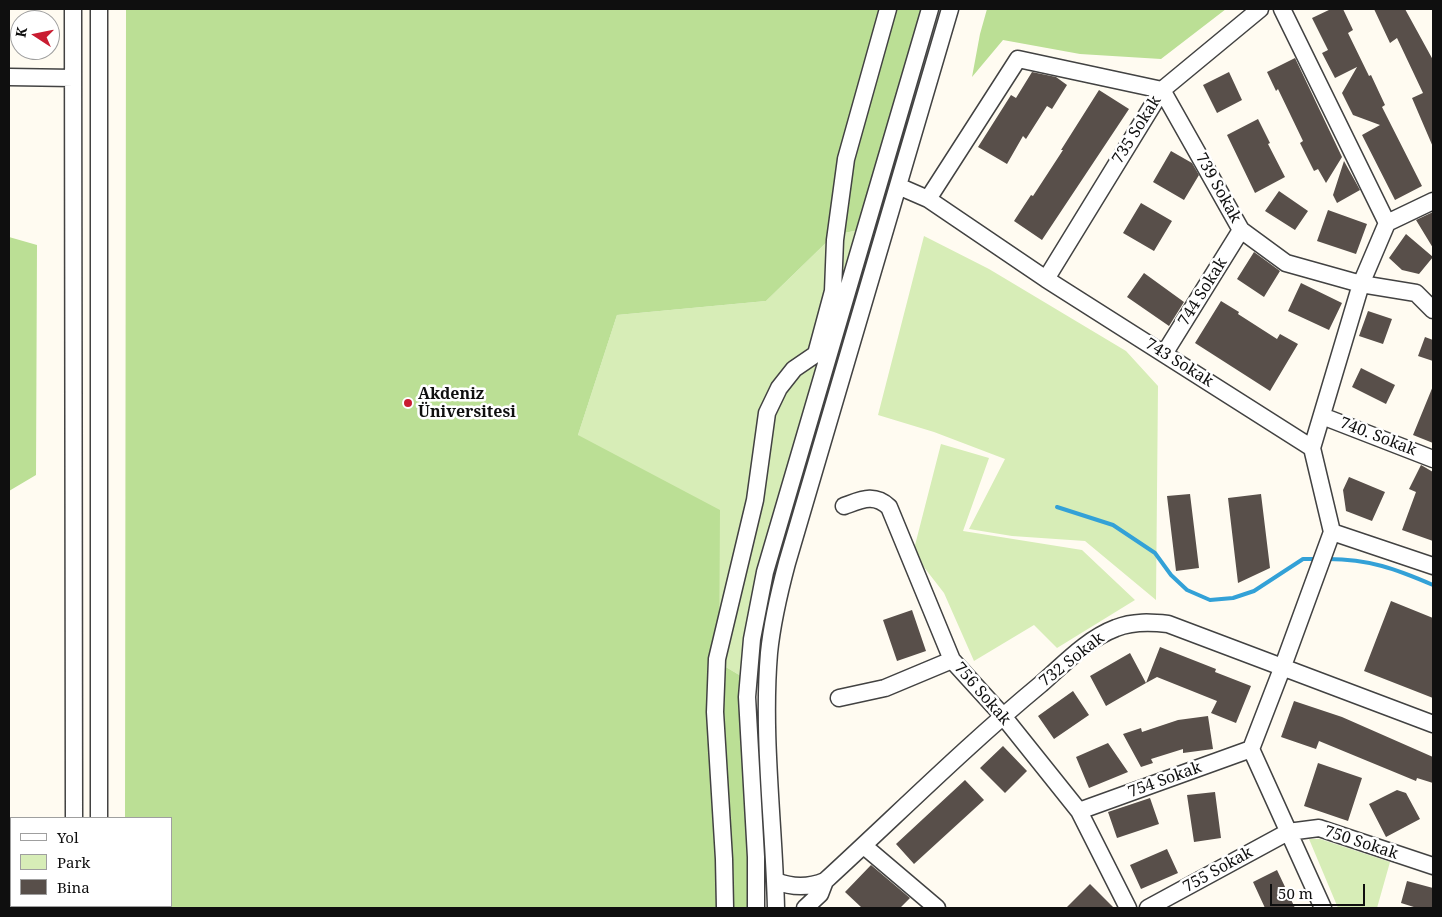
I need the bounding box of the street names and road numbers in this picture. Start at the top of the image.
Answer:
street label: 735 Sokak [1109,92,1165,168]
street label: 739 Sokak [1191,150,1245,226]
street label: 744 Sokak [1175,254,1231,330]
street label: 743 Sokak [1141,335,1217,391]
street label: 740. Sokak [1337,414,1419,460]
street label: 732 Sokak [1036,629,1108,691]
street label: 756 Sokak [950,659,1014,729]
street label: 754 Sokak [1126,758,1204,802]
street label: 750 Sokak [1322,822,1400,864]
street label: 755 Sokak [1180,843,1256,897]

